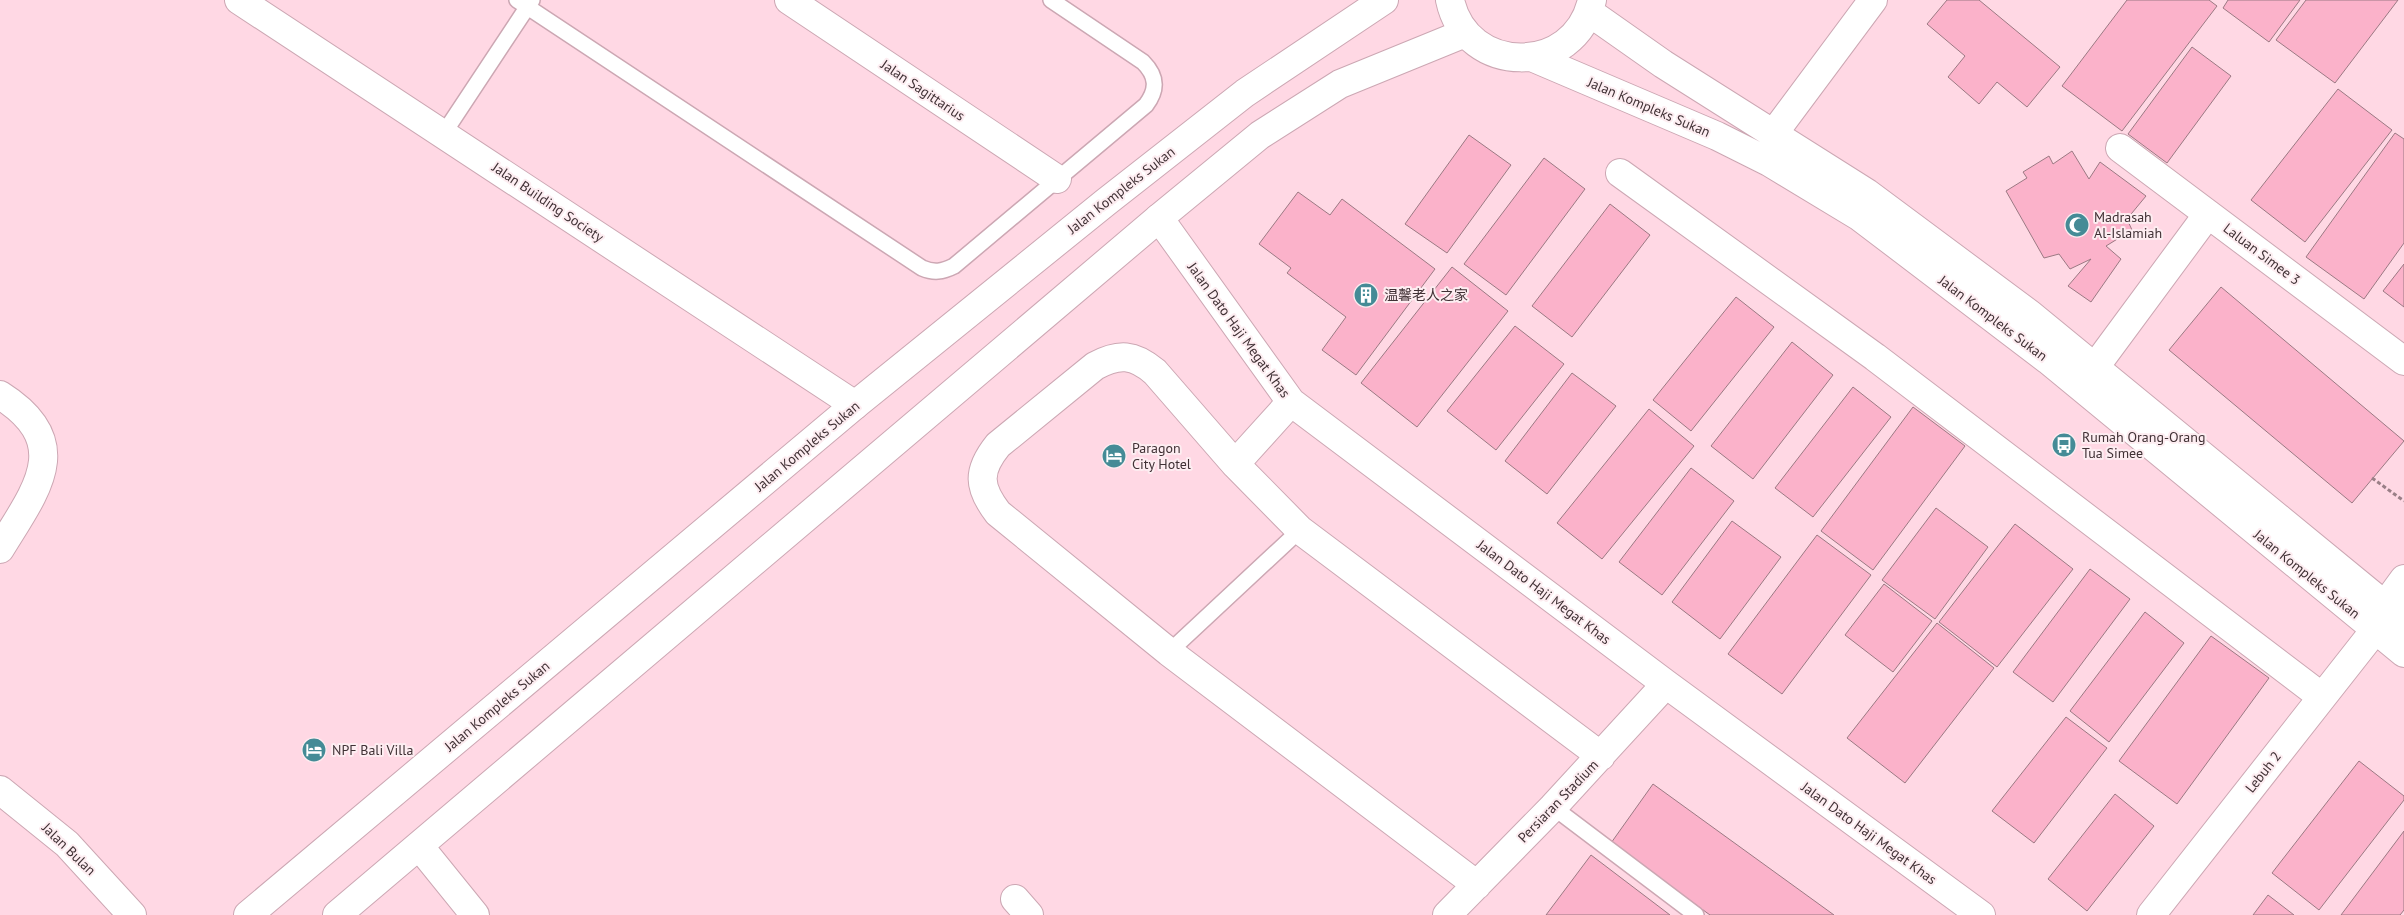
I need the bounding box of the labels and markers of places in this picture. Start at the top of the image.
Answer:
place label: Madrasah Al-Islamiah [2094,208,2162,242]
mosque icon: Madrasah Al-Islamiah [2064,212,2090,238]
building icon: 温馨老人之家 [1353,282,1379,308]
place label: 温馨老人之家 [1384,286,1468,304]
place label: Rumah Orang-Orang Tua Simee [2082,428,2205,462]
bus stop icon: Rumah Orang-Orang Tua Simee [2051,432,2077,458]
place label: Paragon City Hotel [1132,439,1191,473]
hotel icon: Paragon City Hotel [1101,443,1127,469]
hotel icon: NPF Bali Villa [301,737,327,763]
place label: NPF Bali Villa [332,741,413,759]

